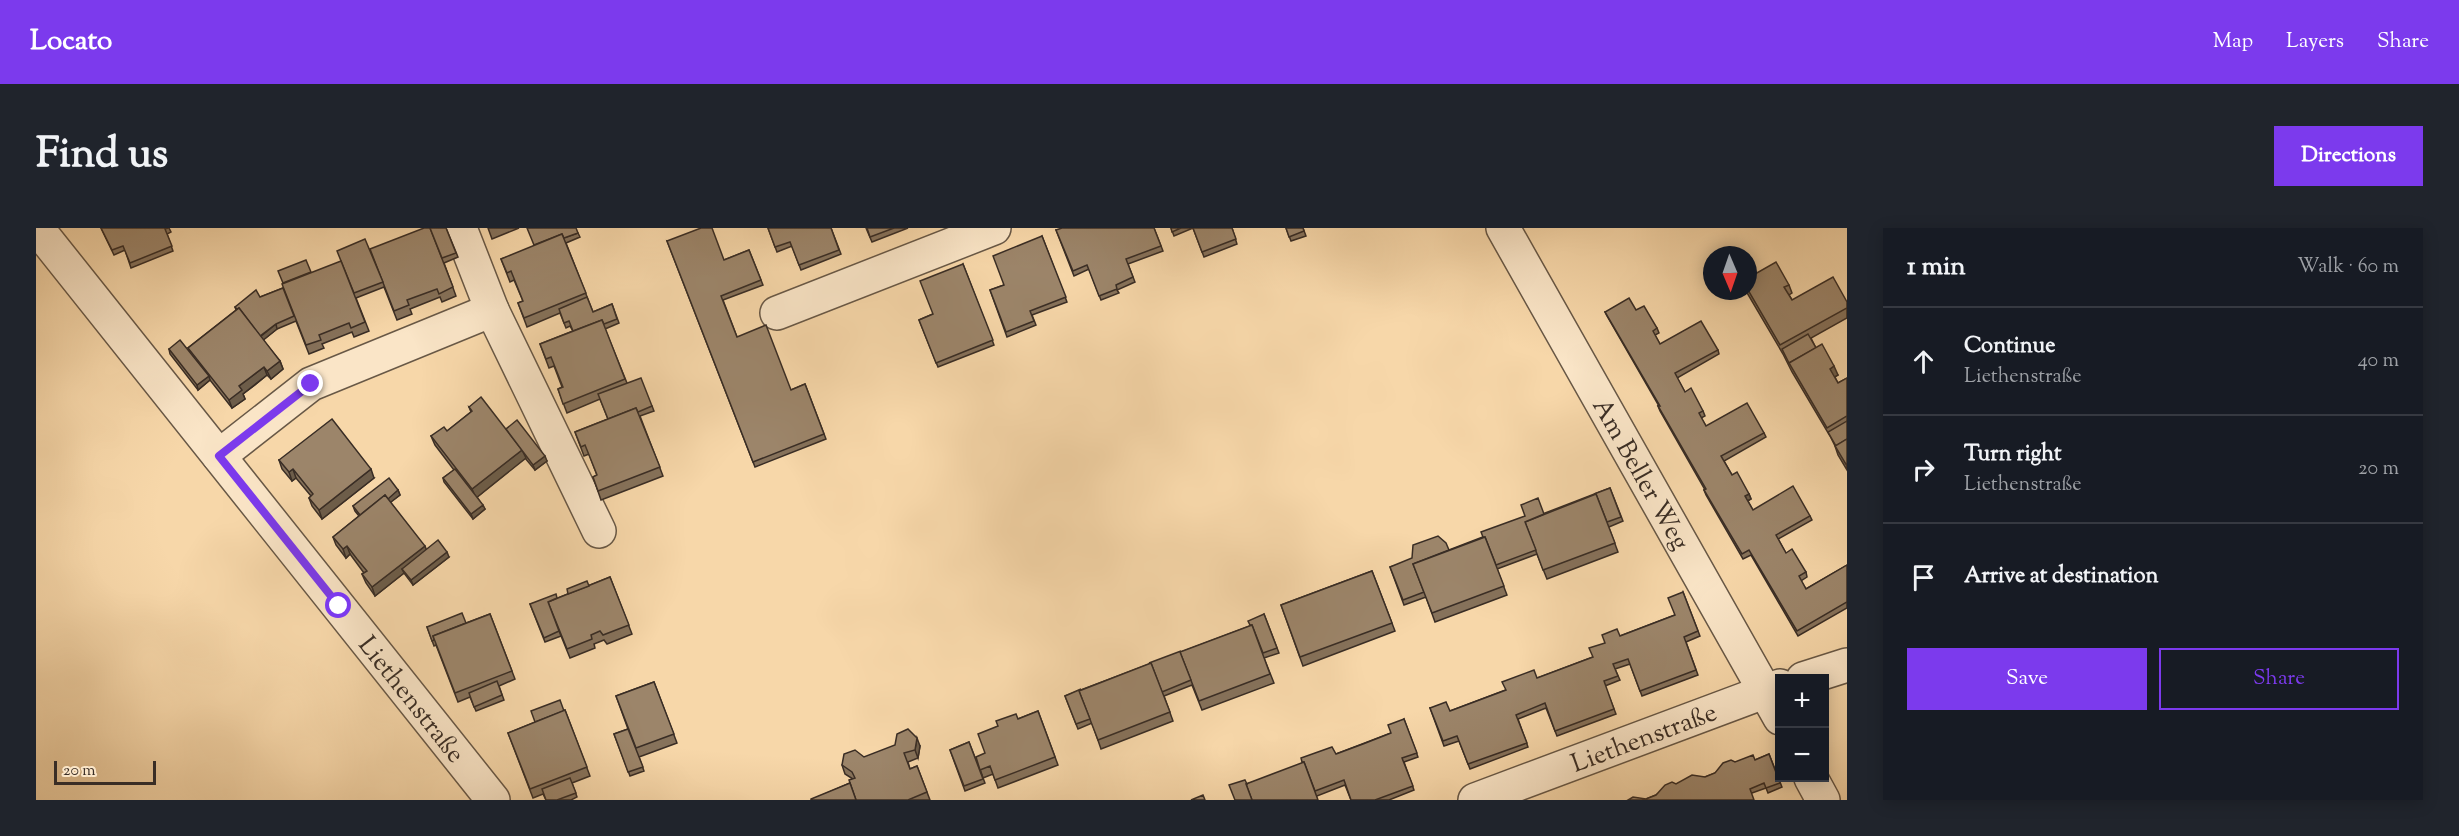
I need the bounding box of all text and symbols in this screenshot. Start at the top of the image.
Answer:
text: Locato [30,22,112,62]
text: Map [2213,27,2253,57]
text: Layers [2286,27,2344,57]
text: Share [2377,27,2429,57]
text: Find us [36,126,168,186]
button: Directions [2274,126,2423,186]
north arrow [1703,246,1757,300]
text: 1 min [1907,249,1966,286]
text: Walk · 60 m [2297,253,2399,282]
text: Continue [1964,331,2055,363]
icon: ahead [1907,345,1940,378]
text: 40 m [2358,347,2399,376]
text: Liethenstraße [1964,363,2082,392]
route end [297,370,323,396]
street label: Am Beller Weg [1582,392,1697,558]
text: Turn right [1964,439,2061,471]
icon: right [1907,453,1940,486]
text: 20 m [2358,455,2399,484]
text: Liethenstraße [1964,471,2082,500]
icon: arrive [1907,561,1940,594]
text: Arrive at destination [1964,561,2159,593]
route start [325,592,351,618]
street label: Liethenstraße [348,629,472,772]
button: Save [1907,648,2147,710]
button: Share [2159,648,2399,710]
map controls [1775,674,1829,782]
button: + [1775,674,1829,728]
street label: Liethenstraße [1566,695,1723,783]
button: − [1775,728,1829,782]
scale bar [54,758,156,786]
text: 20 m [63,760,96,783]

